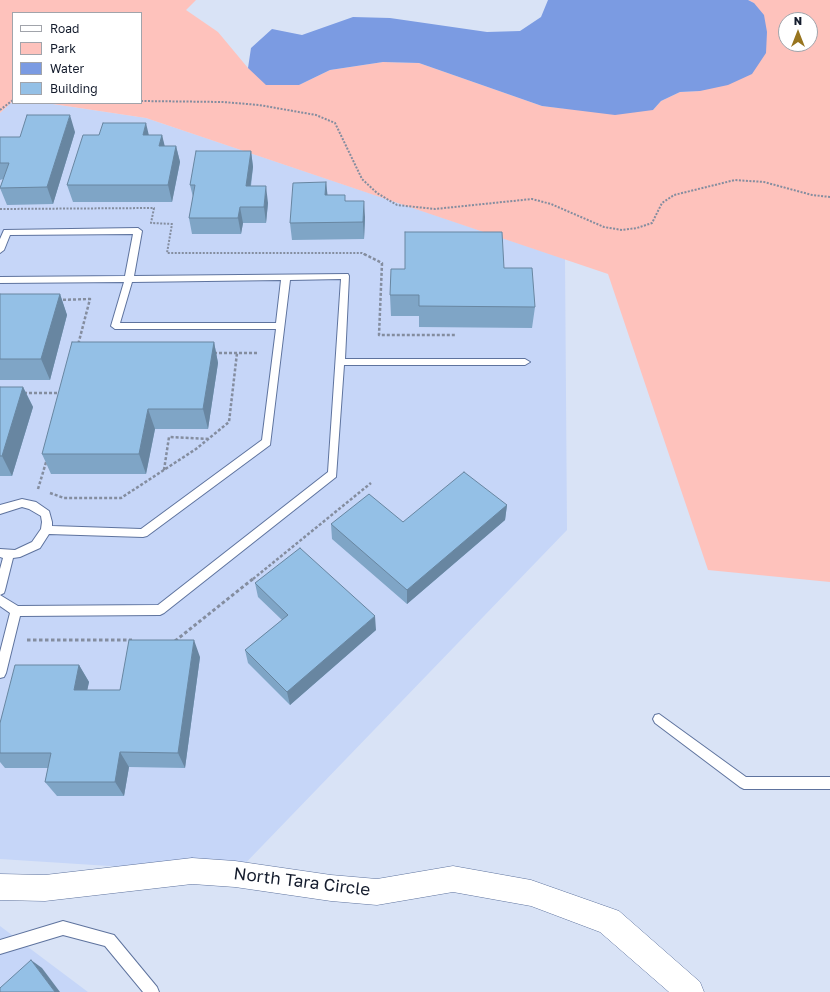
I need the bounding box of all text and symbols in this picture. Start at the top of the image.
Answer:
legend [12,12,142,104]
north arrow [778,12,818,52]
text: N [794,14,802,27]
text: Road [50,21,79,36]
text: Park [50,41,76,56]
text: Water [50,61,84,76]
text: Building [50,81,98,96]
street label: North Tara Circle [233,863,371,901]

